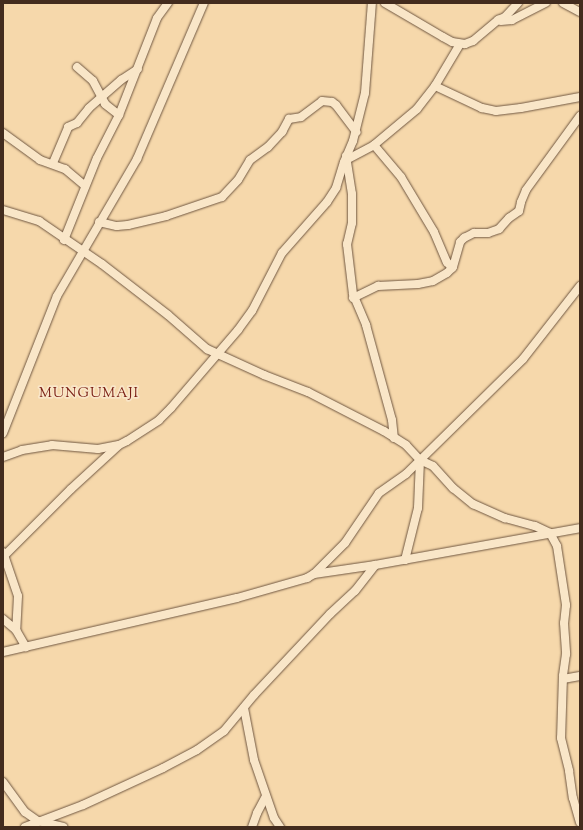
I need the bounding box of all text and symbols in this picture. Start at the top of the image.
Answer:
district label: MUNGUMAJI [39,386,139,402]

